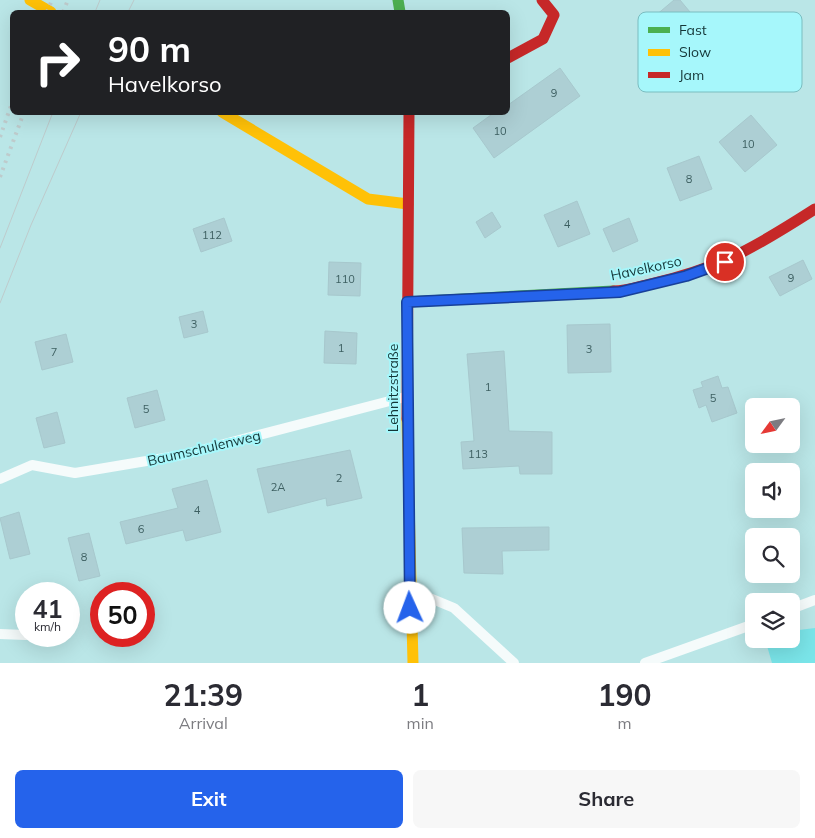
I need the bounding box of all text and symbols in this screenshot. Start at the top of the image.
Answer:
legend [638,12,802,92]
text: Fast [679,21,707,39]
text: 90 m [108,27,191,71]
icon: right [25,30,90,95]
text: Slow [679,43,711,61]
text: Jam [679,66,704,84]
text: Havelkorso [108,70,222,98]
house number: 9 [551,86,557,100]
house number: 10 [493,124,507,138]
house number: 10 [741,137,755,151]
house number: 8 [686,172,693,186]
house number: 4 [564,217,571,231]
house number: 112 [202,228,222,242]
pin [704,241,746,283]
icon: arrive [711,248,739,276]
street label: Havelkorso [609,252,683,284]
house number: 9 [788,271,794,285]
house number: 110 [335,272,355,286]
house number: 3 [191,317,197,331]
house number: 1 [338,341,344,355]
house number: 3 [586,342,592,356]
street label: Lehnitzstraße [384,344,402,432]
house number: 7 [51,345,57,359]
house number: 1 [485,380,491,394]
house number: 5 [710,391,717,405]
north arrow [745,398,800,452]
map controls [745,398,800,648]
house number: 5 [143,402,150,416]
street label: Baumschulenweg [146,426,262,470]
house number: 113 [468,447,488,461]
button: sound [745,463,800,518]
house number: 2 [336,471,343,485]
house number: 2A [271,480,285,494]
house number: 4 [194,503,201,517]
house number: 6 [138,522,145,536]
button: search [745,528,800,583]
house number: 8 [81,550,88,564]
position arrow [383,581,435,633]
speed limit sign: 50 [90,582,155,647]
text: 41 [32,593,63,624]
button: layers [745,593,800,648]
text: km/h [34,619,61,634]
text: 21:39 [164,676,243,714]
text: 1 [411,676,429,714]
text: 190 [597,676,651,714]
text: Arrival [179,713,228,733]
text: min [407,713,434,733]
text: m [617,713,631,733]
button: Exit [15,770,403,828]
button: Share [413,770,800,828]

